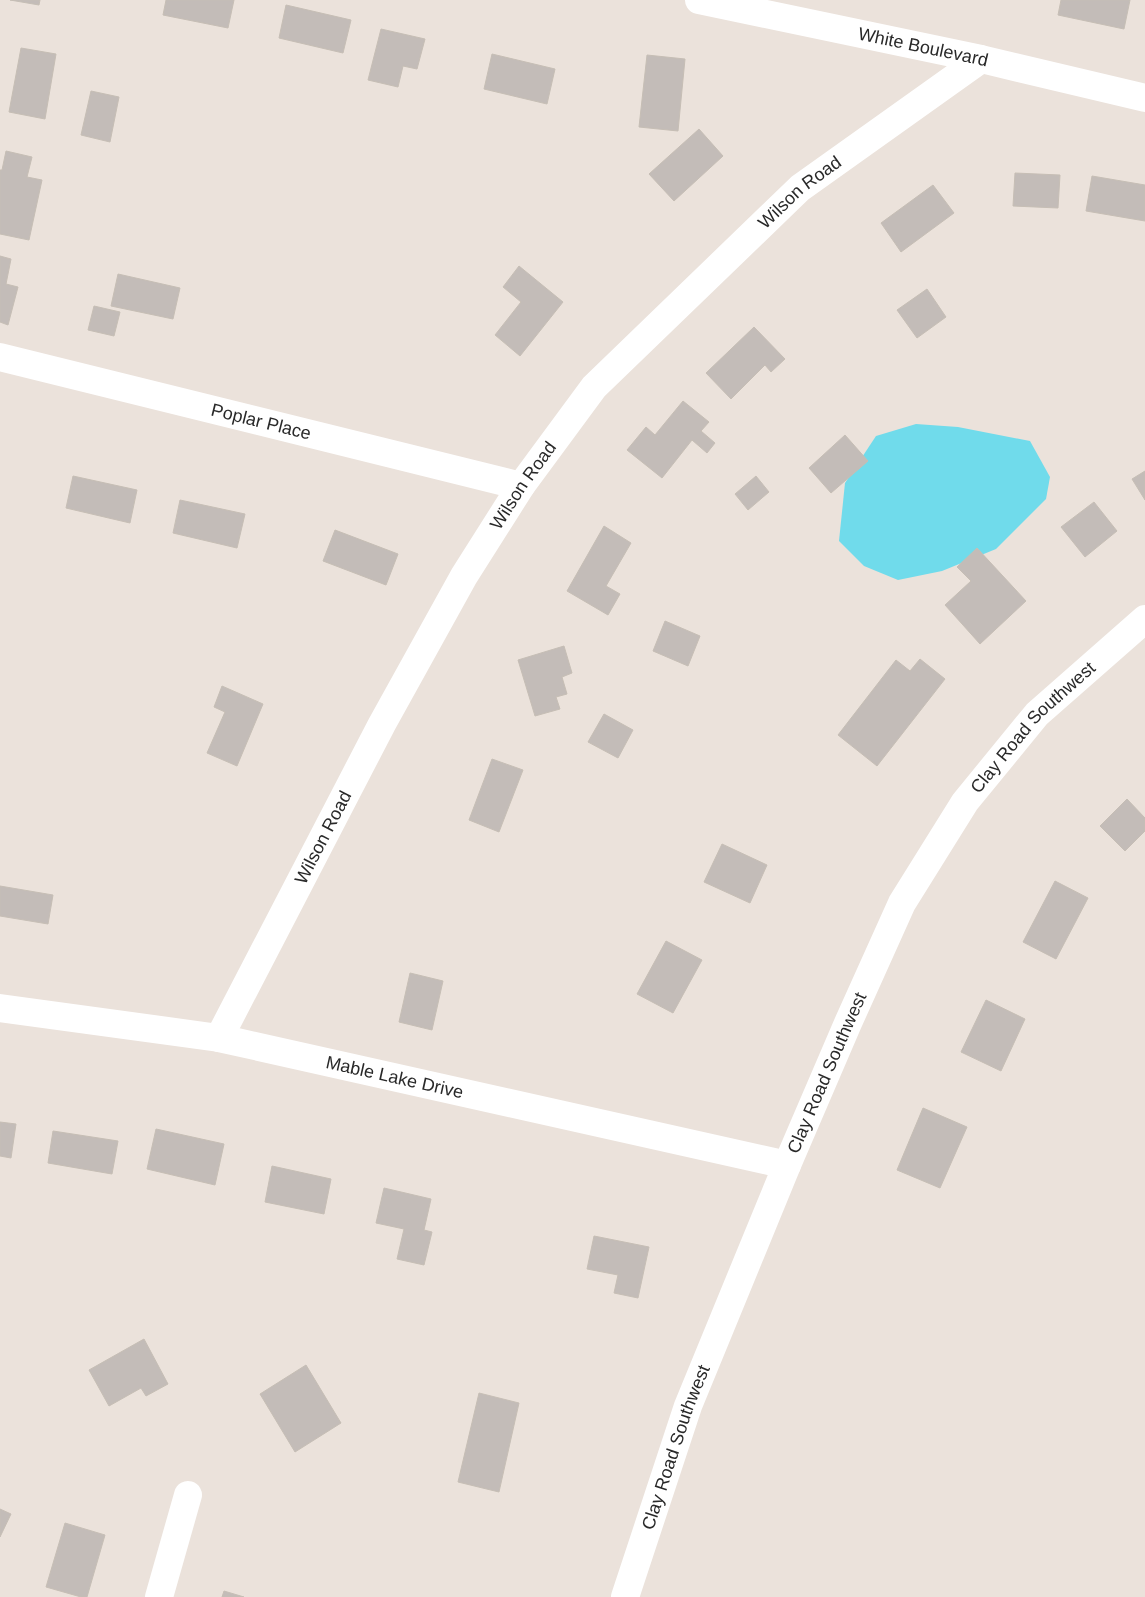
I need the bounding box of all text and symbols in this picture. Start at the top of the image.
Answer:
street label: White Boulevard [856,24,990,70]
street label: Wilson Road [754,152,845,233]
street label: Poplar Place [209,400,313,444]
street label: Wilson Road [486,438,560,533]
street label: Clay Road Southwest [966,658,1099,797]
street label: Wilson Road [291,788,356,887]
street label: Clay Road Southwest [783,989,870,1156]
street label: Mable Lake Drive [324,1052,465,1102]
street label: Clay Road Southwest [638,1362,714,1532]

